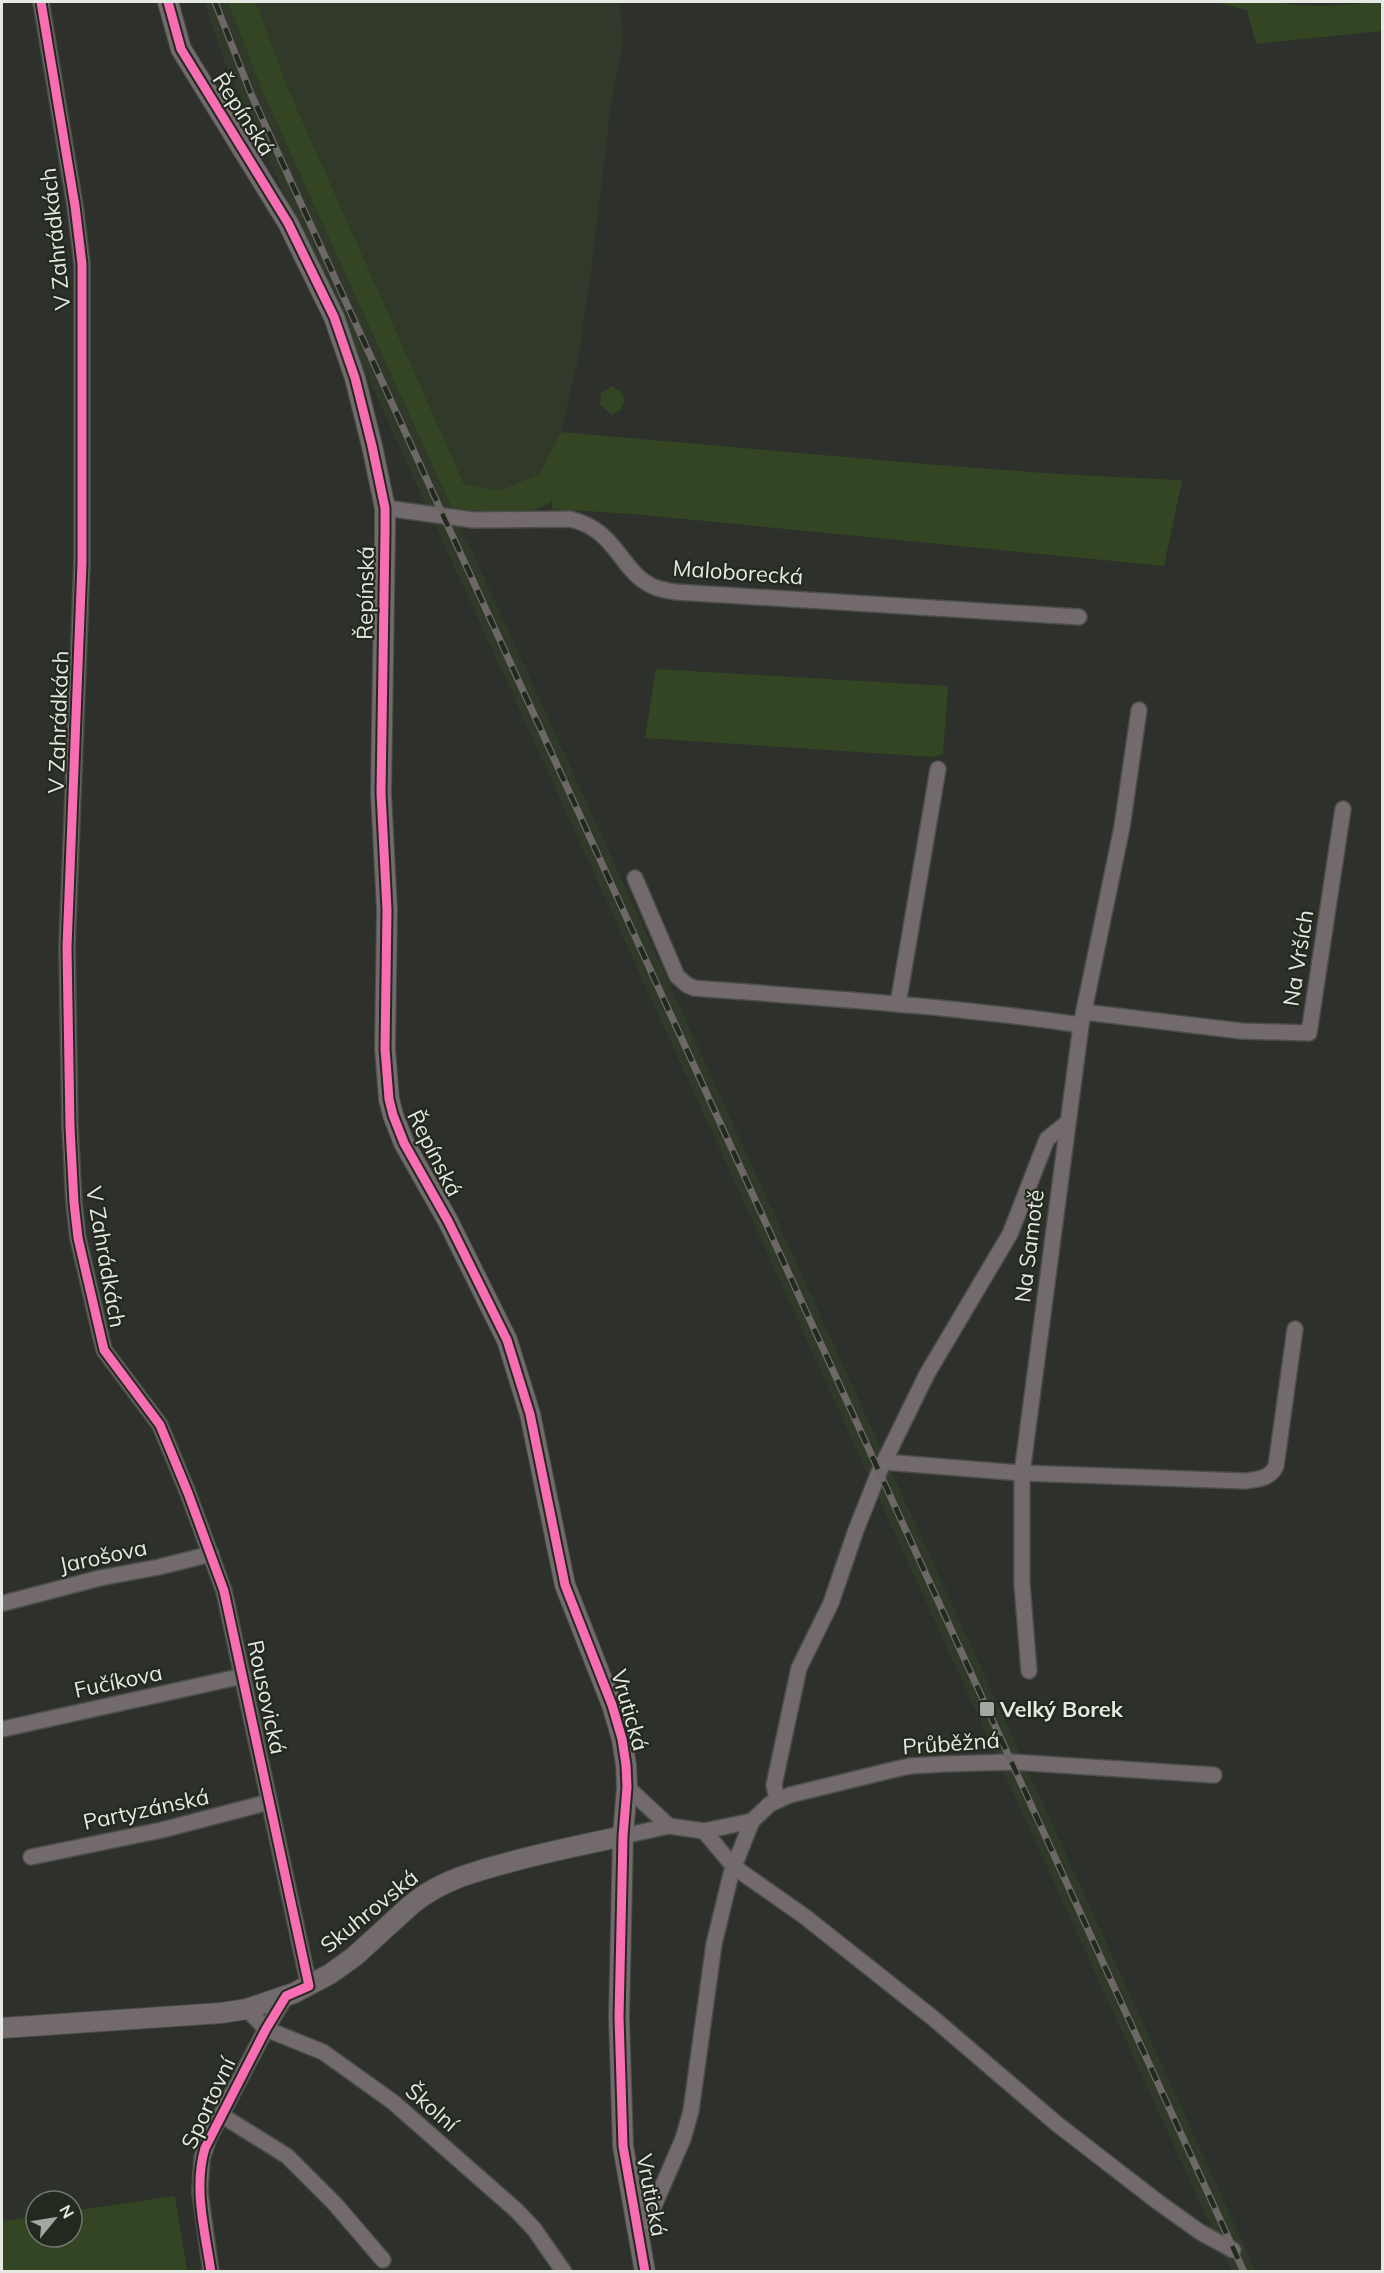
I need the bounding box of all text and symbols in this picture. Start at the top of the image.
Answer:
street label: Řepínská [207,67,281,161]
street label: V Zahrádkách [34,167,76,311]
street label: Řepínská [350,546,380,640]
street label: Maloborecká [672,553,804,591]
street label: V Zahrádkách [42,650,74,794]
street label: Na Vrších [1277,908,1319,1008]
street label: Řepínská [401,1105,469,1201]
street label: V Zahrádkách [80,1184,132,1330]
street label: Na Samotě [1008,1188,1050,1304]
street label: Jarošova [57,1533,149,1579]
street label: Rousovická [241,1637,293,1757]
street label: Fučíkova [71,1658,165,1704]
street label: Vrutická [605,1666,655,1754]
place label: Velký Borek [999,1695,1124,1723]
marker: Velký Borek [978,1700,996,1718]
street label: Průběžná [901,1726,1001,1760]
street label: Partyzánská [81,1782,211,1836]
street label: Skuhrovská [314,1863,424,1959]
street label: Sportovní [175,2051,242,2153]
street label: Školní [400,2077,465,2139]
street label: Vrutická [630,2152,674,2238]
north arrow [24,2189,84,2249]
text: N [55,2201,79,2222]

